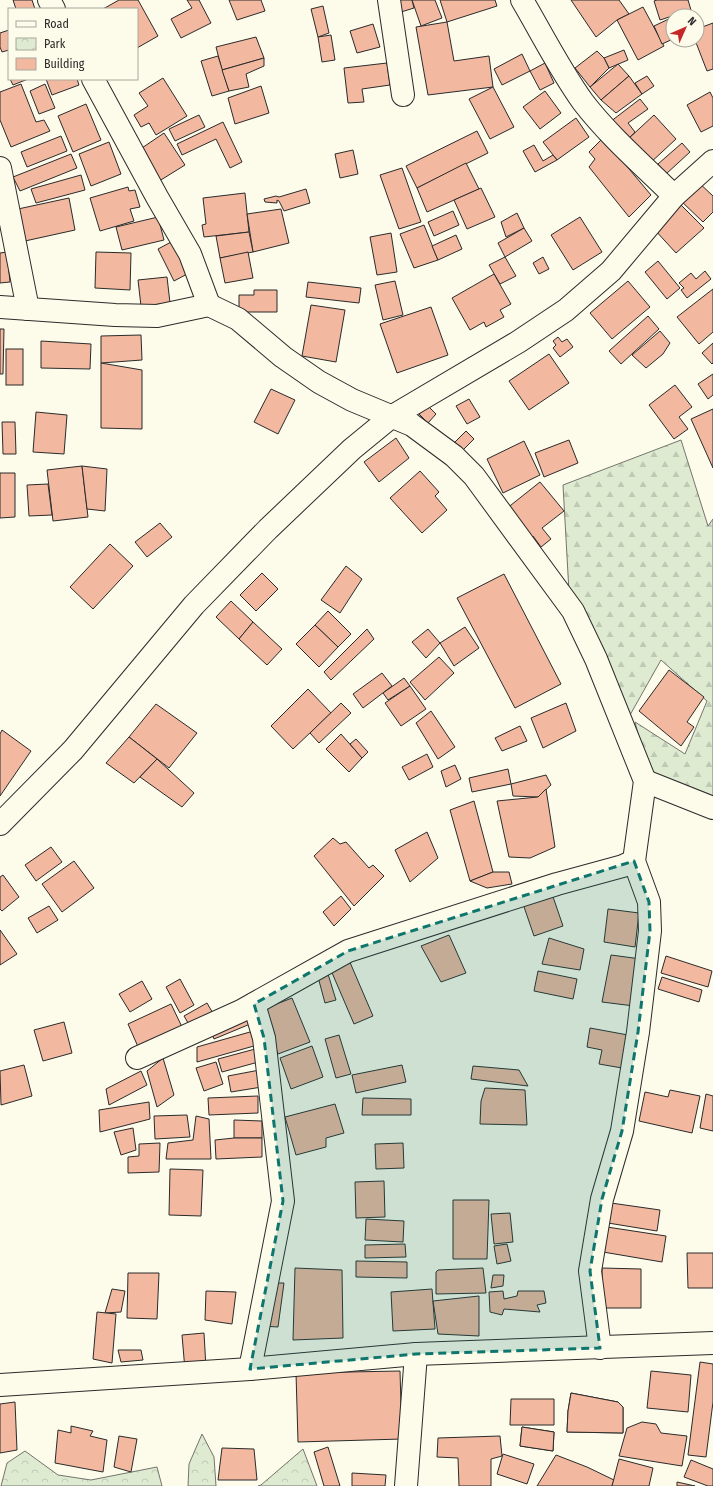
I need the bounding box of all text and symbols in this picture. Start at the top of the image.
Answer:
legend [8,8,138,80]
north arrow [665,8,705,48]
text: N [685,14,699,28]
text: Road [44,17,69,31]
text: Park [44,37,66,51]
text: Building [44,57,85,71]

